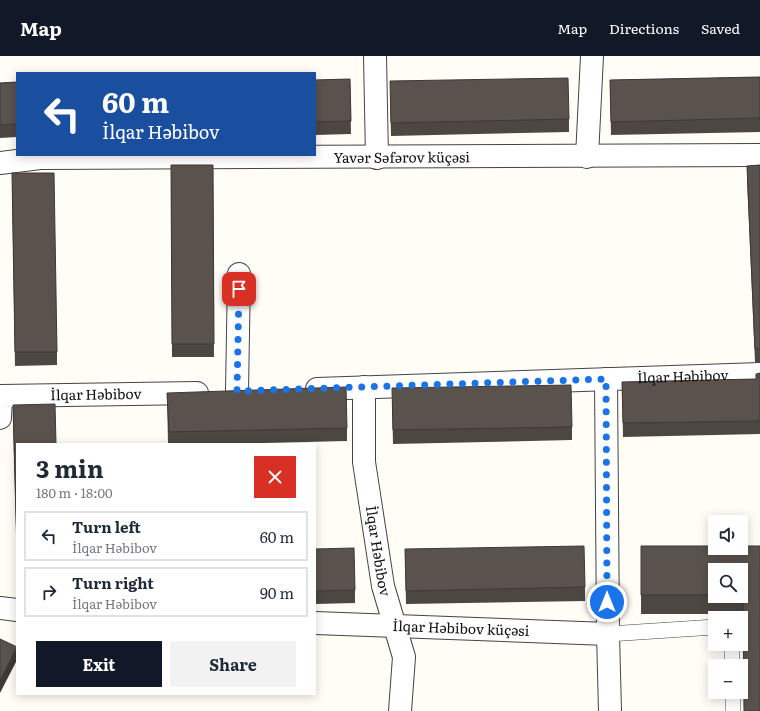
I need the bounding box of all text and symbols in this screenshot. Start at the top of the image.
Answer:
text: Map [20,14,62,42]
text: Map [557,18,587,38]
text: Directions [609,18,679,38]
text: Saved [701,18,740,38]
text: 60 m [102,80,169,122]
icon: left [36,88,88,140]
text: İlqar Həbibov [102,118,220,145]
street label: Yavər Səfərov küçəsi [333,146,470,167]
pin [222,272,256,306]
icon: arrive [228,278,250,300]
street label: İlqar Həbibov [637,364,730,387]
street label: İlqar Həbibov [50,383,143,404]
text: 3 min [36,450,104,485]
button: close [254,456,296,498]
text: 180 m · 18:00 [36,483,113,502]
street label: İlqar Həbibov [362,504,397,599]
text: Turn left [72,515,141,538]
map controls [708,515,748,699]
button: sound [708,515,748,555]
icon: left [38,525,60,547]
text: 60 m [260,525,294,548]
text: İlqar Həbibov [72,538,157,557]
button: search [708,563,748,603]
text: Turn right [72,571,154,594]
icon: right [38,581,60,603]
text: 90 m [260,581,294,604]
position arrow [586,581,628,623]
text: İlqar Həbibov [72,594,157,613]
button: + [708,611,748,651]
street label: İlqar Həbibov küçəsi [392,615,530,640]
button: Exit [36,641,162,687]
button: Share [170,641,296,687]
button: − [708,659,748,699]

